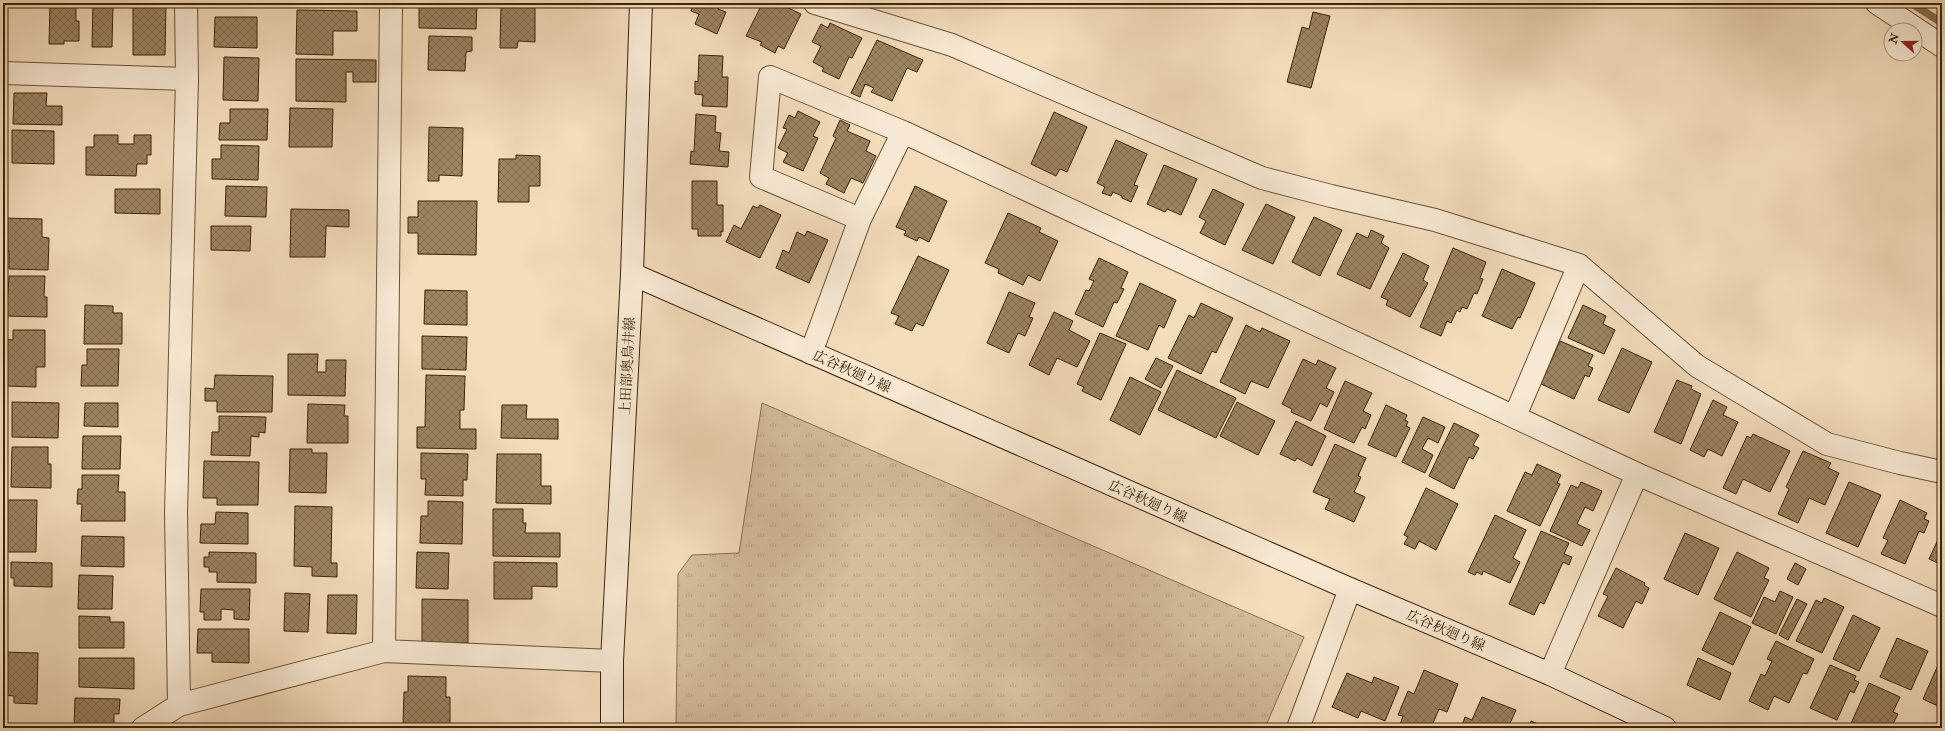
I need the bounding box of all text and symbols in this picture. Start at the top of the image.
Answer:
north arrow [1883,22,1923,62]
text: N [1886,31,1902,46]
street label: 上田部奥鳥井線 [616,317,639,415]
street label: 広谷秋廻り線 [810,347,894,396]
street label: 広谷秋廻り線 [1106,477,1190,526]
street label: 広谷秋廻り線 [1404,606,1488,655]

